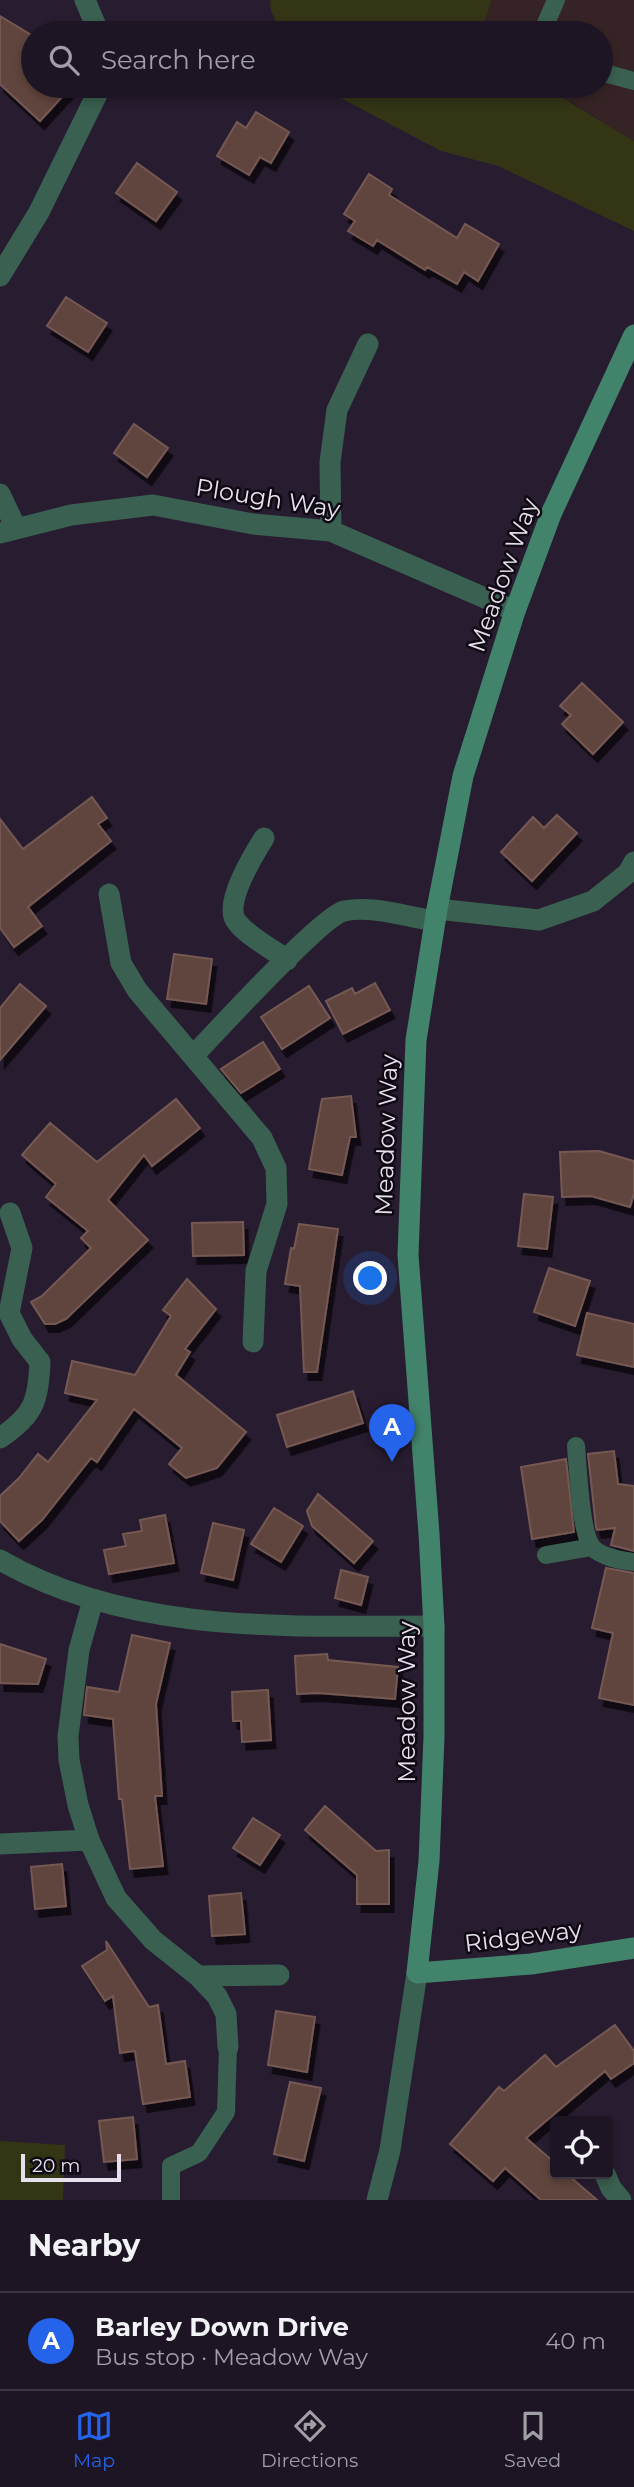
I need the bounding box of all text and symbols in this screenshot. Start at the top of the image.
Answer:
search box [21,21,613,98]
icon: search [45,41,83,79]
text: Search here [101,44,256,76]
street label: Plough Way [194,472,342,524]
street label: Meadow Way [462,494,544,656]
street label: Meadow Way [369,1054,403,1216]
your location [353,1261,387,1295]
pin: A [369,1404,415,1462]
street label: Meadow Way [392,1621,421,1783]
street label: Ridgeway [463,1914,583,1958]
map controls [550,2116,613,2179]
button: locate [550,2116,613,2179]
scale bar [21,2151,121,2183]
text: 20 m [32,2154,80,2177]
text: Nearby [28,2227,140,2264]
text: Barley Down Drive [95,2311,349,2343]
text: A [42,2327,60,2355]
text: 40 m [545,2327,606,2355]
text: Bus stop · Meadow Way [95,2343,368,2371]
tab: Map [73,2407,115,2472]
tab: Directions [261,2407,358,2472]
tab: Saved [504,2407,561,2472]

